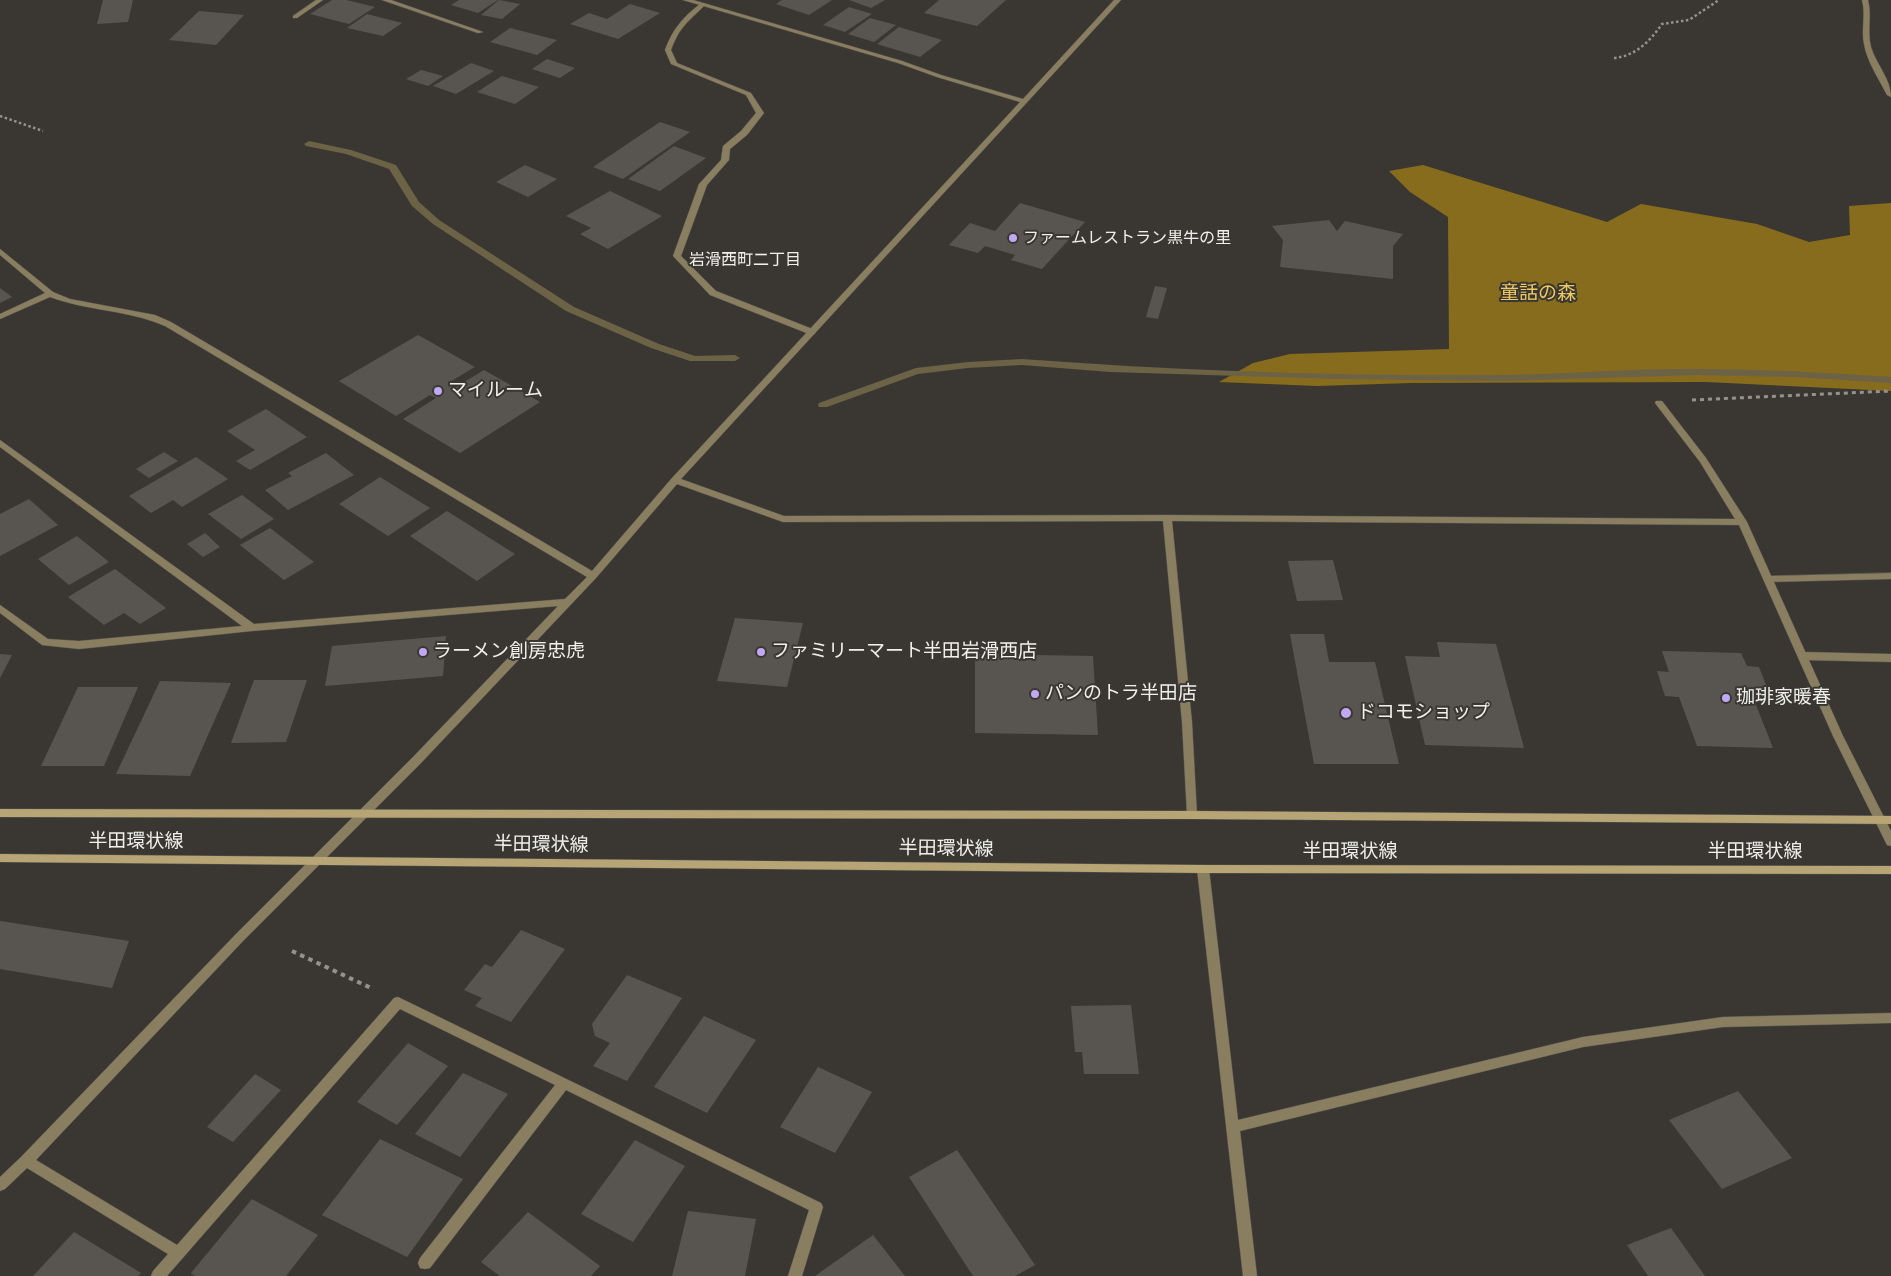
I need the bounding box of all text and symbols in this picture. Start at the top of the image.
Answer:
place label: ファームレストラン黒牛の里 [1023,228,1231,248]
marker: ファームレストラン黒牛の里 [1007,232,1019,244]
district label: 岩滑西町二丁目 [689,250,801,270]
park label: 童話の森 [1500,283,1576,305]
place label: マイルーム [448,380,543,402]
marker: マイルーム [432,385,444,397]
place label: ラーメン創房忠虎 [433,641,585,663]
place label: ファミリーマート半田岩滑西店 [771,641,1037,663]
marker: ラーメン創房忠虎 [417,646,429,658]
marker: ファミリーマート半田岩滑西店 [755,646,767,658]
place label: パンのトラ半田店 [1045,683,1197,705]
place label: 珈琲家暖春 [1736,687,1831,709]
marker: パンのトラ半田店 [1029,688,1041,700]
marker: 珈琲家暖春 [1720,692,1732,704]
place label: ドコモショップ [1357,702,1490,724]
marker: ドコモショップ [1339,706,1353,720]
street label: 半田環状線 [89,831,183,853]
street label: 半田環状線 [493,833,589,857]
street label: 半田環状線 [898,837,994,861]
street label: 半田環状線 [1303,841,1397,863]
street label: 半田環状線 [1708,841,1802,863]

